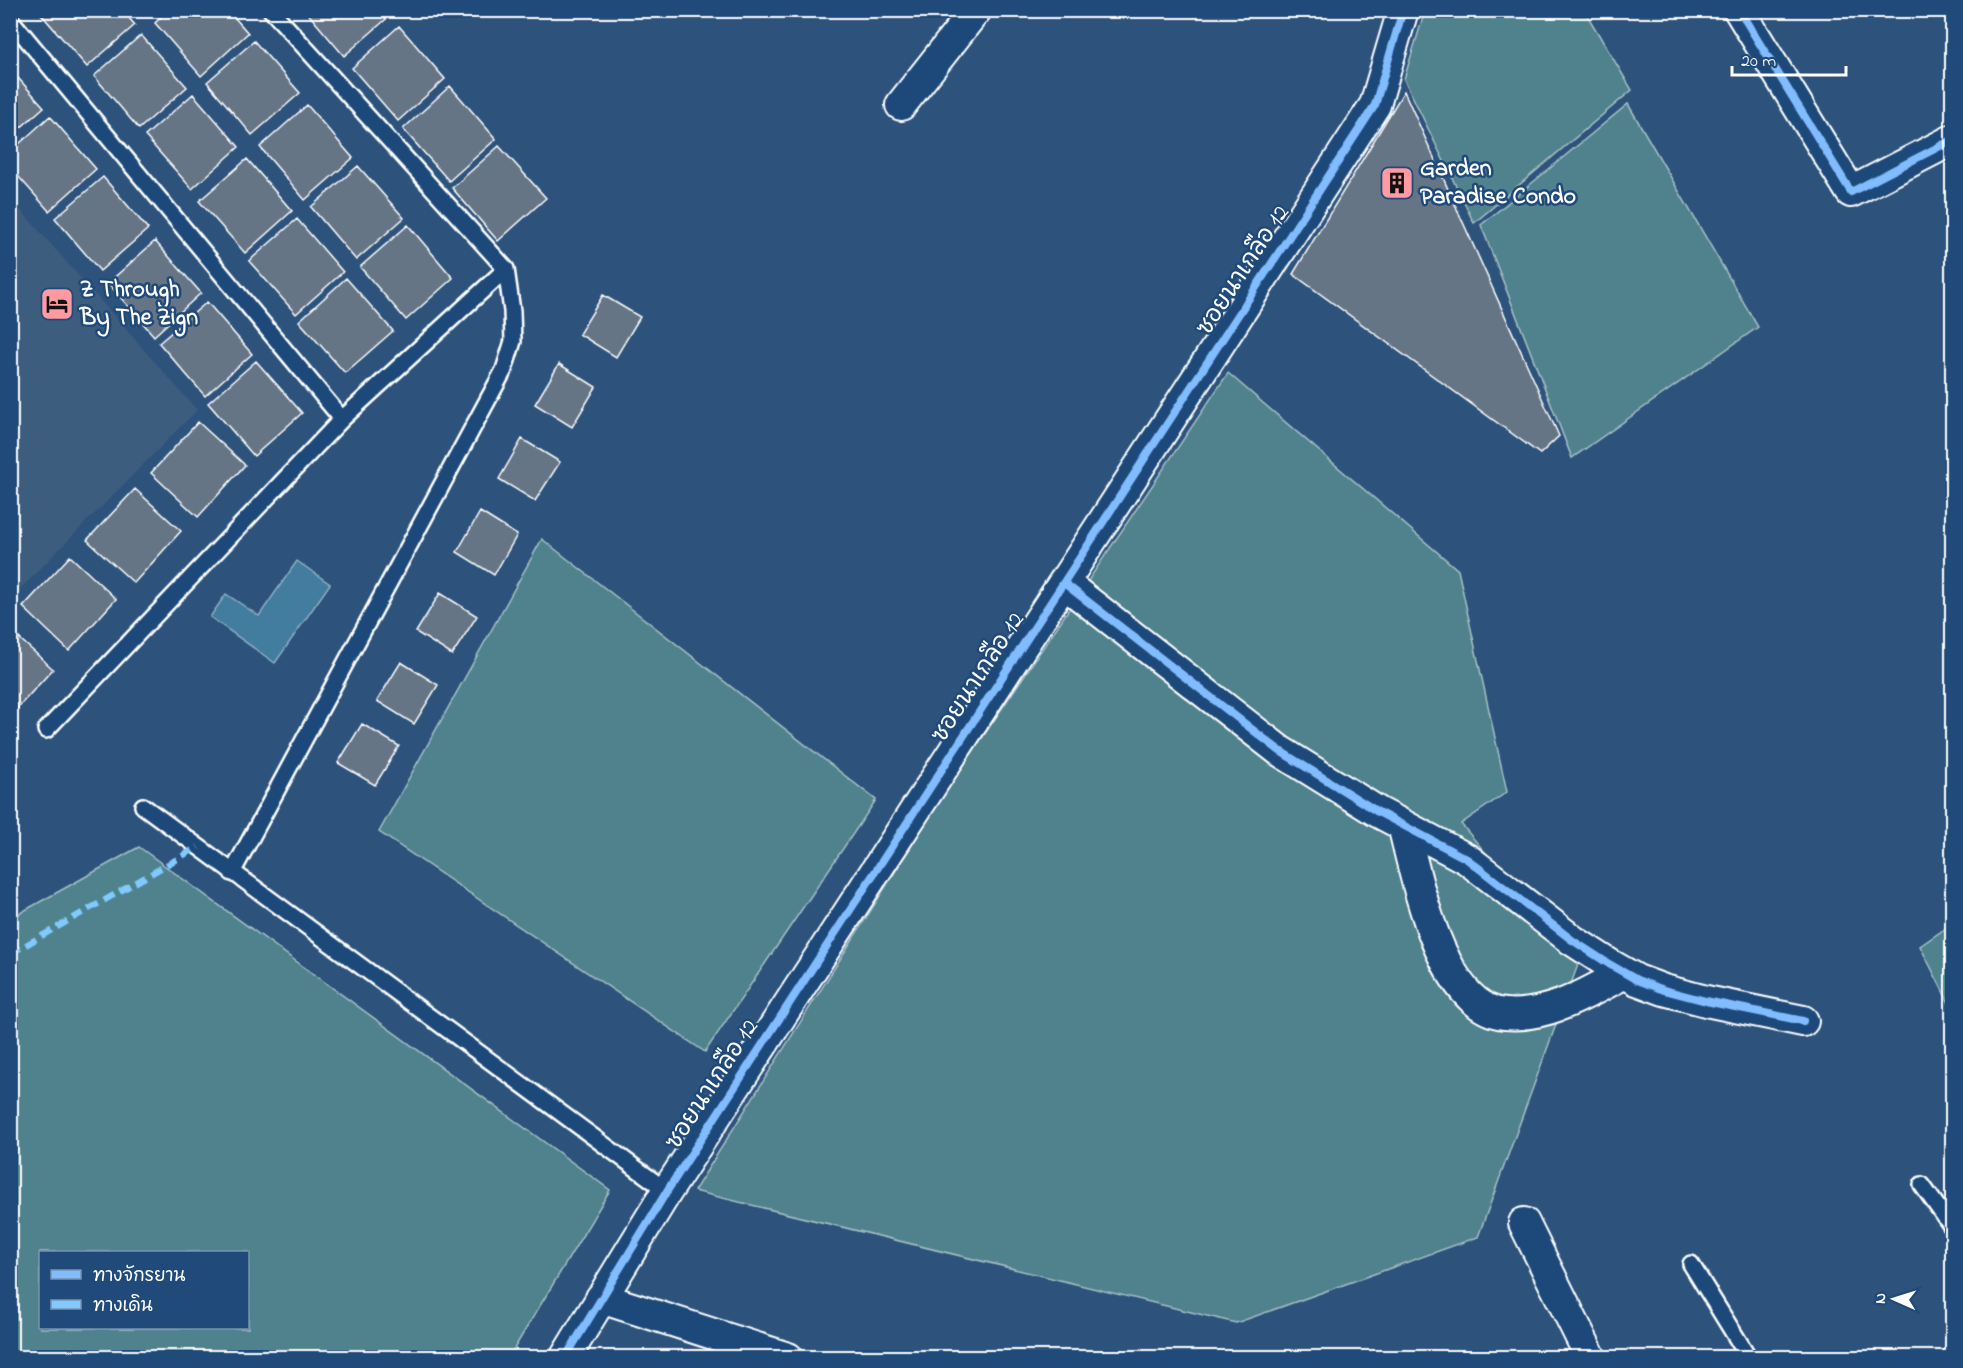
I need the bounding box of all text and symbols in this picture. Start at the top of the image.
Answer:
scale bar [1732,39,1846,77]
text: 20 m [1741,49,1776,75]
place label: Garden Paradise Condo [1420,152,1576,215]
building icon: Garden Paradise Condo [1379,165,1415,201]
street label: ซอยนาเกลือ 12 [1189,199,1299,343]
place label: Z Through By The Zign [79,273,198,337]
hotel icon: Z Through By The Zign [39,286,75,322]
street label: ซอยนาเกลือ 12 [924,606,1034,750]
street label: ซอยนาเกลือ 12 [658,1013,768,1157]
legend [39,1251,249,1329]
text: ทางจักรยาน [93,1264,185,1290]
north arrow [1864,1269,1924,1329]
text: N [1869,1292,1893,1304]
text: ทางเดิน [93,1294,153,1320]

